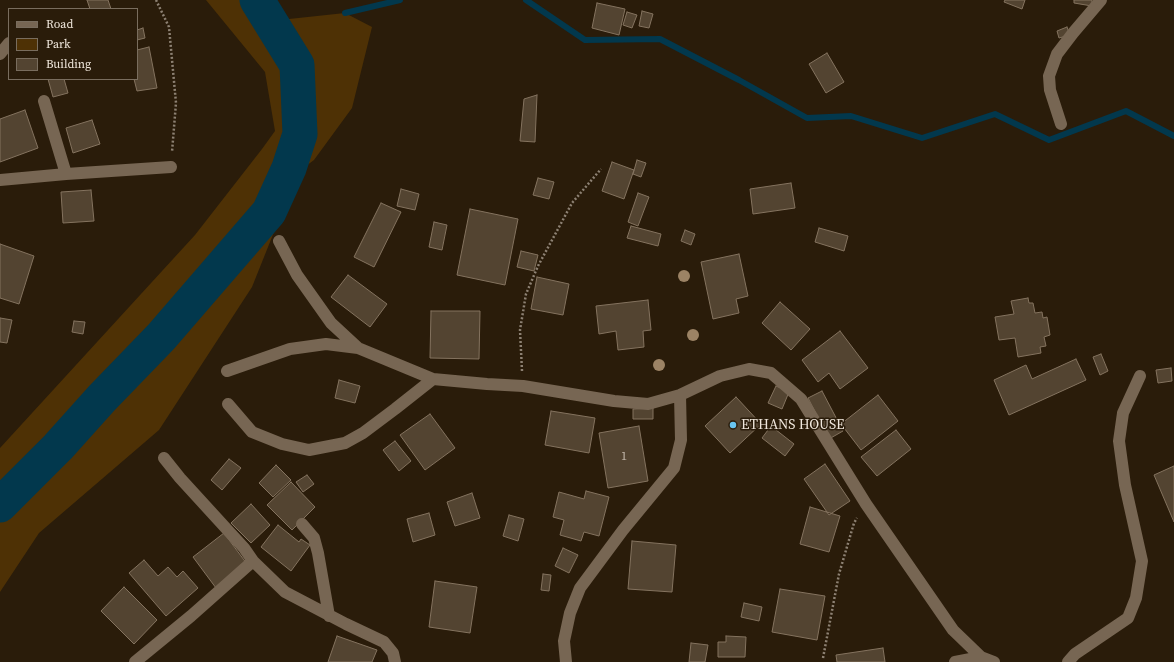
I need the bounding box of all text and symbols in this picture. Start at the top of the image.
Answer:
legend [8,8,138,80]
text: Road [46,16,73,32]
text: Park [46,36,71,52]
text: Building [46,56,91,72]
place label: ETHANS HOUSE [741,417,844,433]
marker: ETHANS HOUSE [728,420,738,430]
house number: 1 [621,450,627,464]

